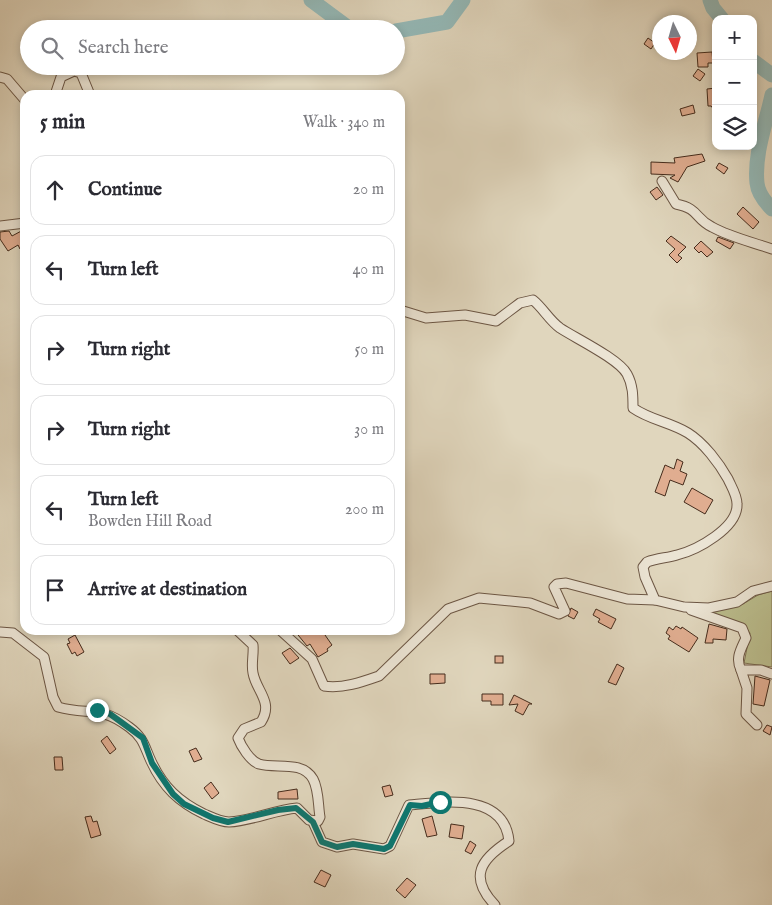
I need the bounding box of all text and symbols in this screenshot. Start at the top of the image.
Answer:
north arrow [652,15,697,60]
map controls [712,15,757,150]
button: + [712,15,757,60]
search box [20,20,405,75]
icon: search [38,34,66,62]
text: Search here [78,36,169,60]
button: − [712,60,757,105]
button: layers [712,105,757,150]
text: 5 min [40,109,85,136]
text: Walk · 340 m [303,113,385,133]
icon: ahead [41,176,69,204]
text: Continue [88,178,162,202]
text: 20 m [353,180,384,200]
icon: left [41,256,69,284]
text: Turn left [88,258,159,282]
text: 40 m [352,260,384,280]
icon: right [41,336,69,364]
text: Turn right [88,338,170,362]
text: 50 m [355,340,384,360]
icon: right [41,416,69,444]
text: Turn right [88,418,170,442]
text: 30 m [354,420,384,440]
text: Turn left [88,488,159,512]
icon: left [41,496,69,524]
text: 200 m [345,500,384,520]
text: Bowden Hill Road [88,512,212,532]
icon: arrive [41,576,69,604]
text: Arrive at destination [88,578,247,602]
route end [86,699,109,722]
route start [429,791,452,814]

